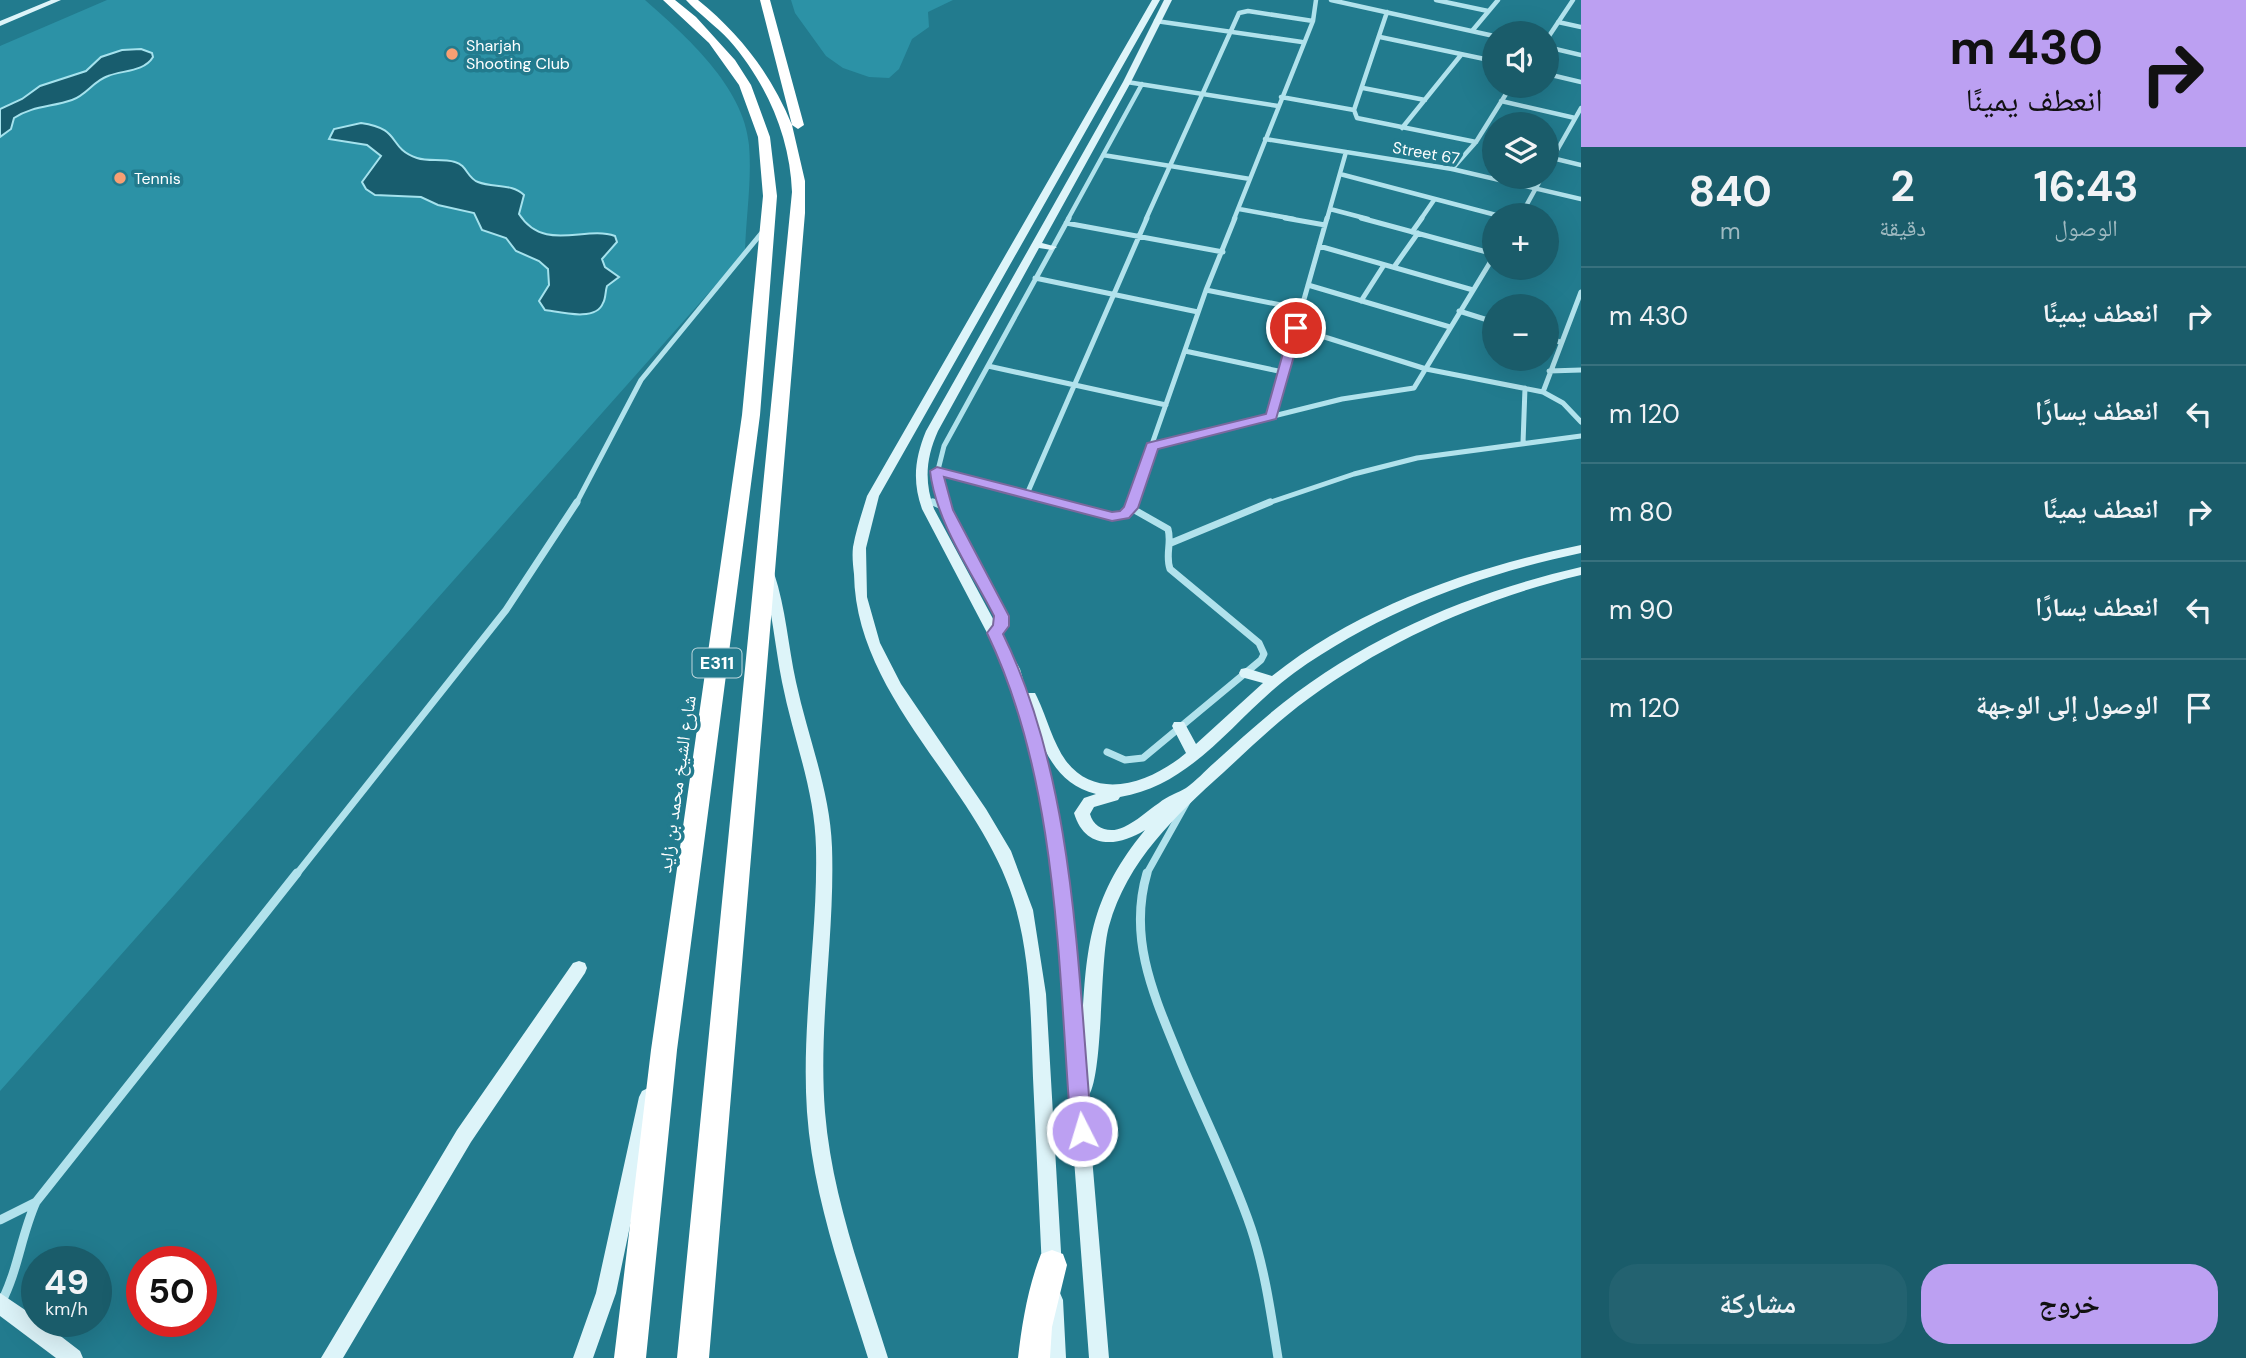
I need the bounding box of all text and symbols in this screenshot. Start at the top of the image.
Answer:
text: 430 m [1949,15,2103,79]
map controls [1482,21,1559,371]
button: sound [1482,21,1559,98]
icon: right [2127,28,2218,119]
place label: Sharjah Shooting Club [466,35,570,74]
marker: Sharjah Shooting Club [444,46,460,62]
text: انعطف يمينًا [1965,79,2103,121]
button: layers [1482,112,1559,189]
street label: Street 67 [1391,137,1461,169]
text: 2 [1891,159,1915,214]
text: 16:43 [2033,159,2139,214]
text: 840 [1688,164,1772,219]
place label: Tennis [134,168,181,189]
marker: Tennis [112,170,128,186]
button: + [1482,203,1559,280]
text: دقيقة [1879,213,1926,243]
text: الوصول [2054,213,2118,243]
text: m [1720,216,1740,246]
button: − [1482,294,1559,371]
text: انعطف يمينًا [2043,296,2159,330]
icon: right [2180,297,2218,335]
pin [1266,298,1326,358]
text: 430 m [1609,299,1688,333]
icon: arrive [1277,309,1315,347]
text: انعطف يسارًا [2035,394,2159,428]
icon: left [2180,395,2218,433]
text: 120 m [1609,397,1680,431]
text: انعطف يمينًا [2043,492,2159,526]
icon: right [2180,493,2218,531]
text: 80 m [1609,495,1673,529]
text: انعطف يسارًا [2035,590,2159,624]
icon: left [2180,591,2218,629]
text: 90 m [1609,593,1673,627]
road number: E311 [692,648,742,678]
text: الوصول إلى الوجهة [1976,688,2159,722]
icon: arrive [2180,689,2218,727]
text: 120 m [1609,691,1680,725]
street label: شارع الشيخ محمد بن زايد [652,694,702,874]
position arrow [1045,1094,1119,1168]
speed limit sign: 50 [126,1246,217,1337]
text: 49 [44,1259,89,1305]
button: مشاركة [1609,1264,1907,1344]
button: خروج [1921,1264,2218,1344]
text: km/h [45,1297,88,1321]

